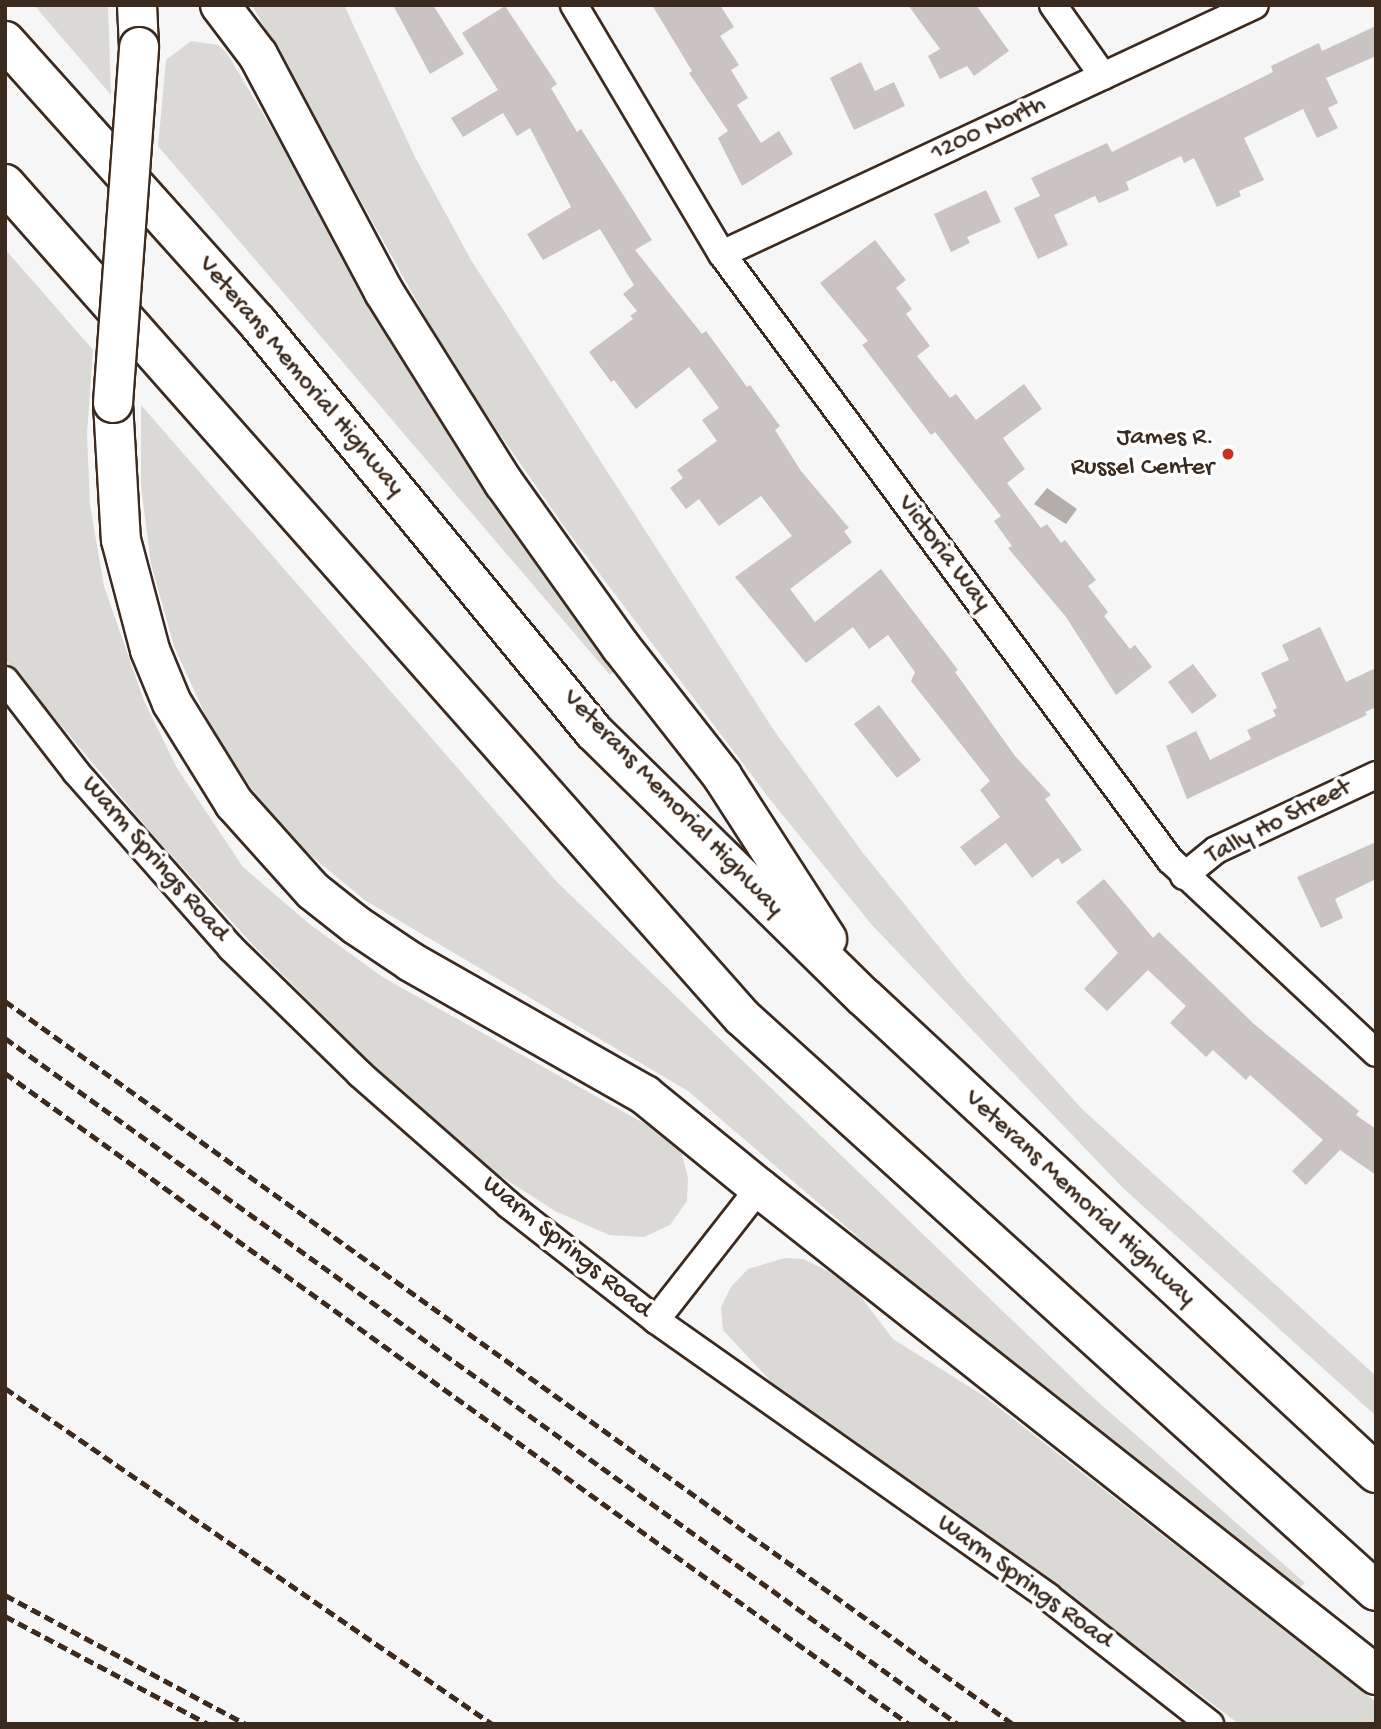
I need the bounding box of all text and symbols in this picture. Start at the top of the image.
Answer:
street label: 1200 North [927,90,1051,170]
street label: Veterans Memorial Highway [190,250,410,504]
place label: James R. Russel Center [1071,423,1214,485]
marker: James R. Russel Center [1220,446,1236,462]
street label: Victoria Way [889,490,997,618]
street label: Veterans Memorial Highway [555,684,789,924]
street label: Warm Springs Road [73,771,235,949]
street label: Tally Ho Street [1201,773,1357,873]
street label: Veterans Memorial Highway [957,1084,1201,1314]
street label: Warm Springs Road [475,1170,657,1326]
street label: Warm Springs Road [930,1509,1118,1657]

